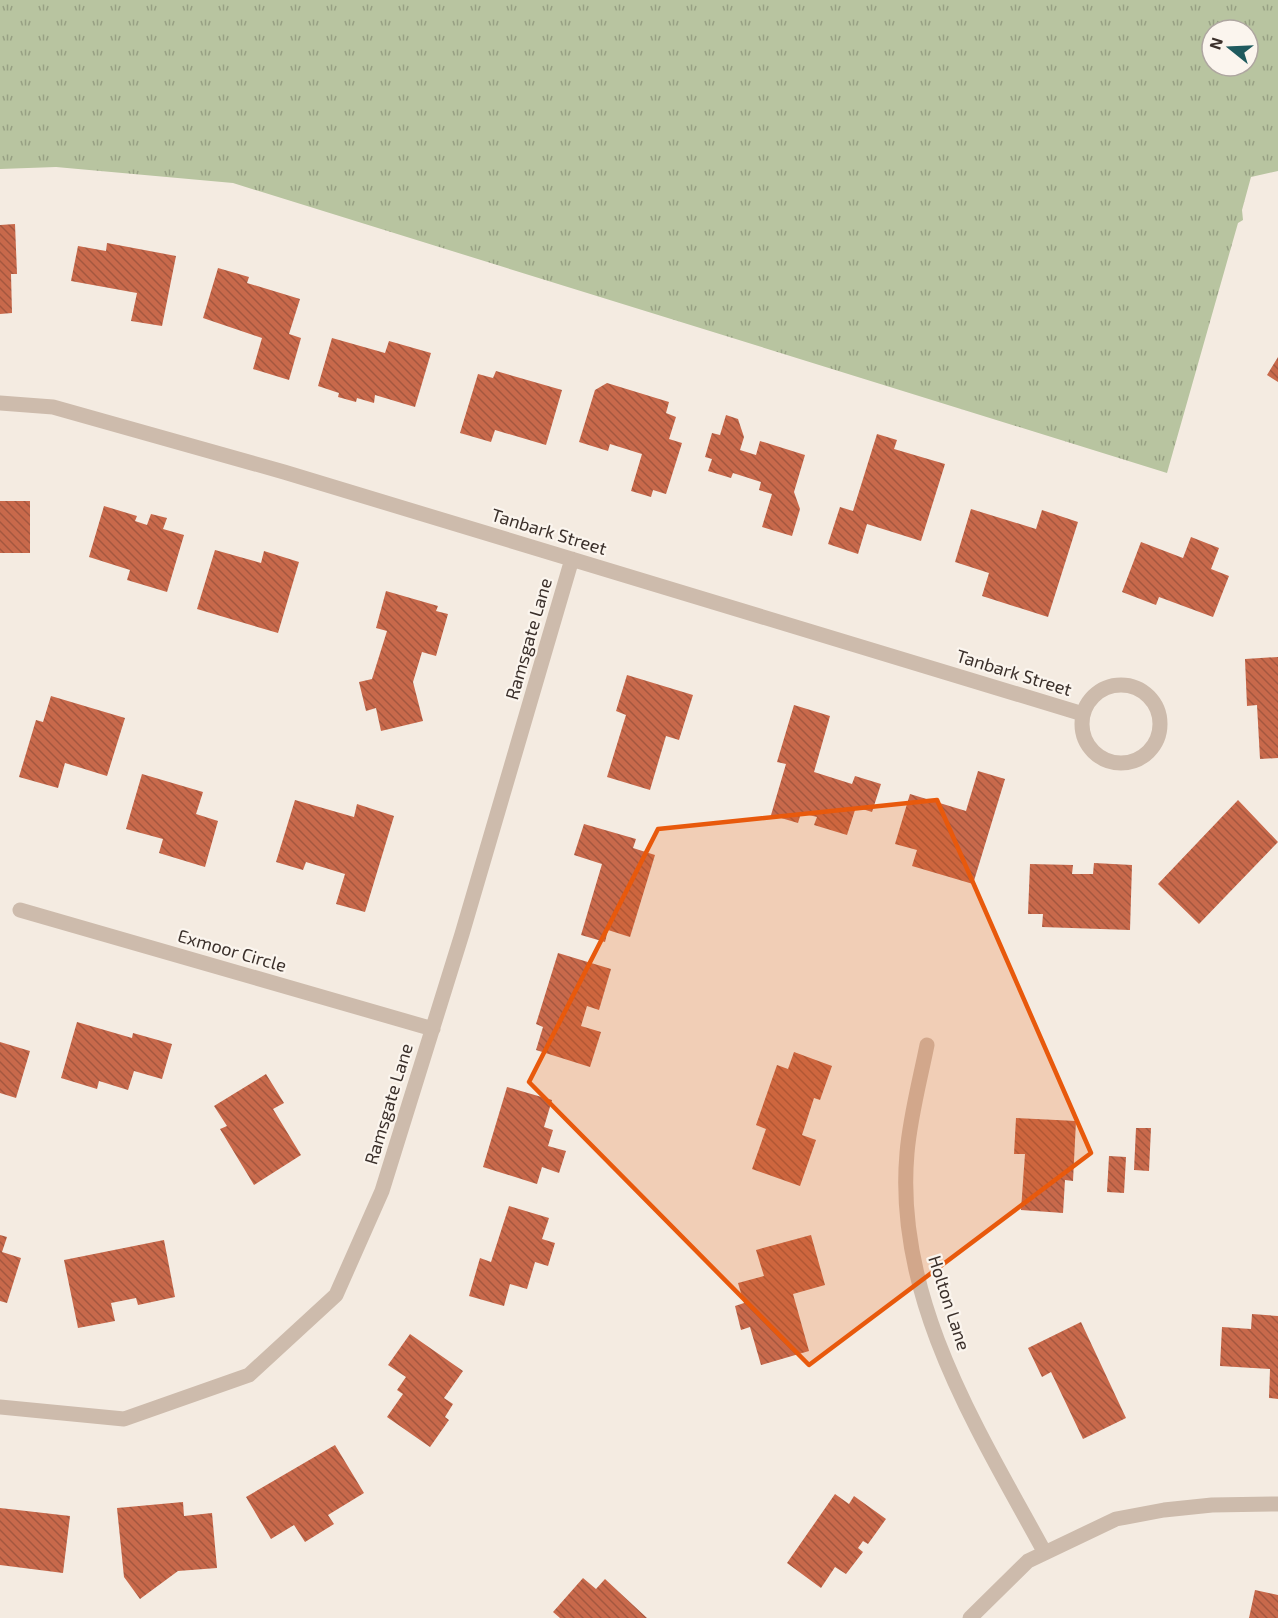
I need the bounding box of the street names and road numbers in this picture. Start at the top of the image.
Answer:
street label: Tanbark Street [489,503,610,559]
street label: Ramsgate Lane [500,575,556,702]
street label: Tanbark Street [954,644,1075,700]
street label: Exmoor Circle [175,924,289,976]
street label: Ramsgate Lane [359,1040,417,1167]
street label: Holton Lane [924,1253,976,1353]

